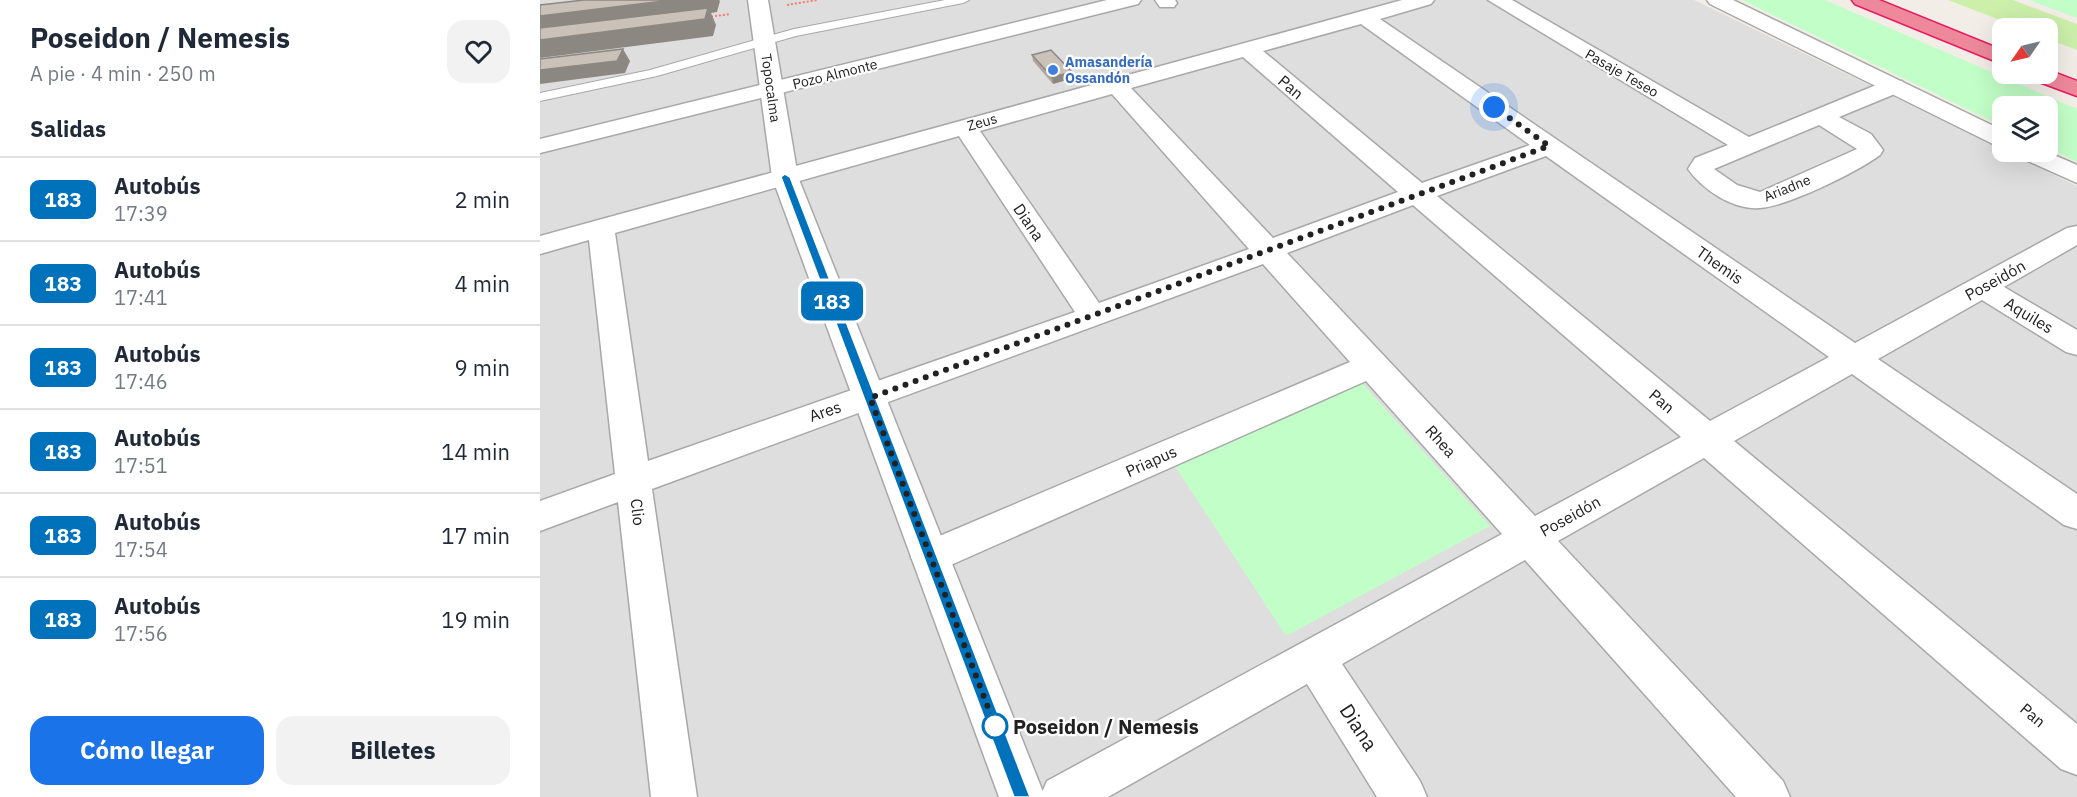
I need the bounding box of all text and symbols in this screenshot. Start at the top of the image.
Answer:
north arrow [1992,18,2058,84]
map controls [1992,18,2058,162]
text: Poseidon / Nemesis [30,19,290,56]
button: heart [447,20,510,83]
street label: Pasaje Teseo [1582,45,1662,101]
street label: Topocalma [757,53,785,124]
place label: Amasandería Ossandón [1065,53,1152,87]
street label: Pozo Almonte [791,55,880,93]
text: A pie · 4 min · 250 m [30,60,216,87]
marker: Amasandería Ossandón [1046,63,1060,77]
street label: Pan [1274,71,1308,103]
your location [1479,92,1509,122]
button: layers [1992,96,2058,162]
street label: Zeus [965,109,999,135]
text: Salidas [30,114,106,143]
street label: Ariadne [1761,170,1813,205]
text: Autobús [114,171,201,200]
text: 183 [44,185,82,213]
text: 2 min [454,185,510,214]
street label: Diana [1009,199,1049,245]
text: 17:39 [114,200,168,227]
street label: Themis [1693,242,1747,288]
text: Autobús [114,255,201,284]
street label: Poseidón [1961,255,2029,305]
text: 183 [44,269,82,297]
text: 4 min [454,269,510,298]
line badge: 183 [798,282,866,320]
text: 17:41 [114,284,168,311]
text: 183 [813,287,851,315]
street label: Aquiles [2001,293,2057,337]
text: Autobús [114,339,201,368]
text: 183 [44,353,82,381]
text: 9 min [454,353,510,382]
text: 17:46 [114,368,168,395]
street label: Pan [1645,385,1679,417]
street label: Ares [806,396,844,426]
street label: Rhea [1421,421,1461,462]
text: Autobús [114,423,201,452]
text: 183 [44,437,82,465]
text: 14 min [441,437,510,466]
street label: Priapus [1122,441,1180,481]
text: 17:51 [114,452,168,479]
street label: Poseidón [1536,491,1604,541]
street label: Clio [626,497,650,527]
text: Autobús [114,507,201,536]
text: 183 [44,521,82,549]
text: 17 min [441,521,510,550]
text: 17:54 [114,536,168,563]
text: Autobús [114,591,201,620]
text: 183 [44,605,82,633]
text: 19 min [441,605,510,634]
text: 17:56 [114,620,168,647]
street label: Diana [1334,698,1384,756]
street label: Pan [2016,699,2050,731]
marker: Poseidon / Nemesis [982,713,1008,739]
place label: Poseidon / Nemesis [1013,713,1199,740]
button: Cómo llegar [30,716,264,785]
button: Billetes [276,716,510,785]

